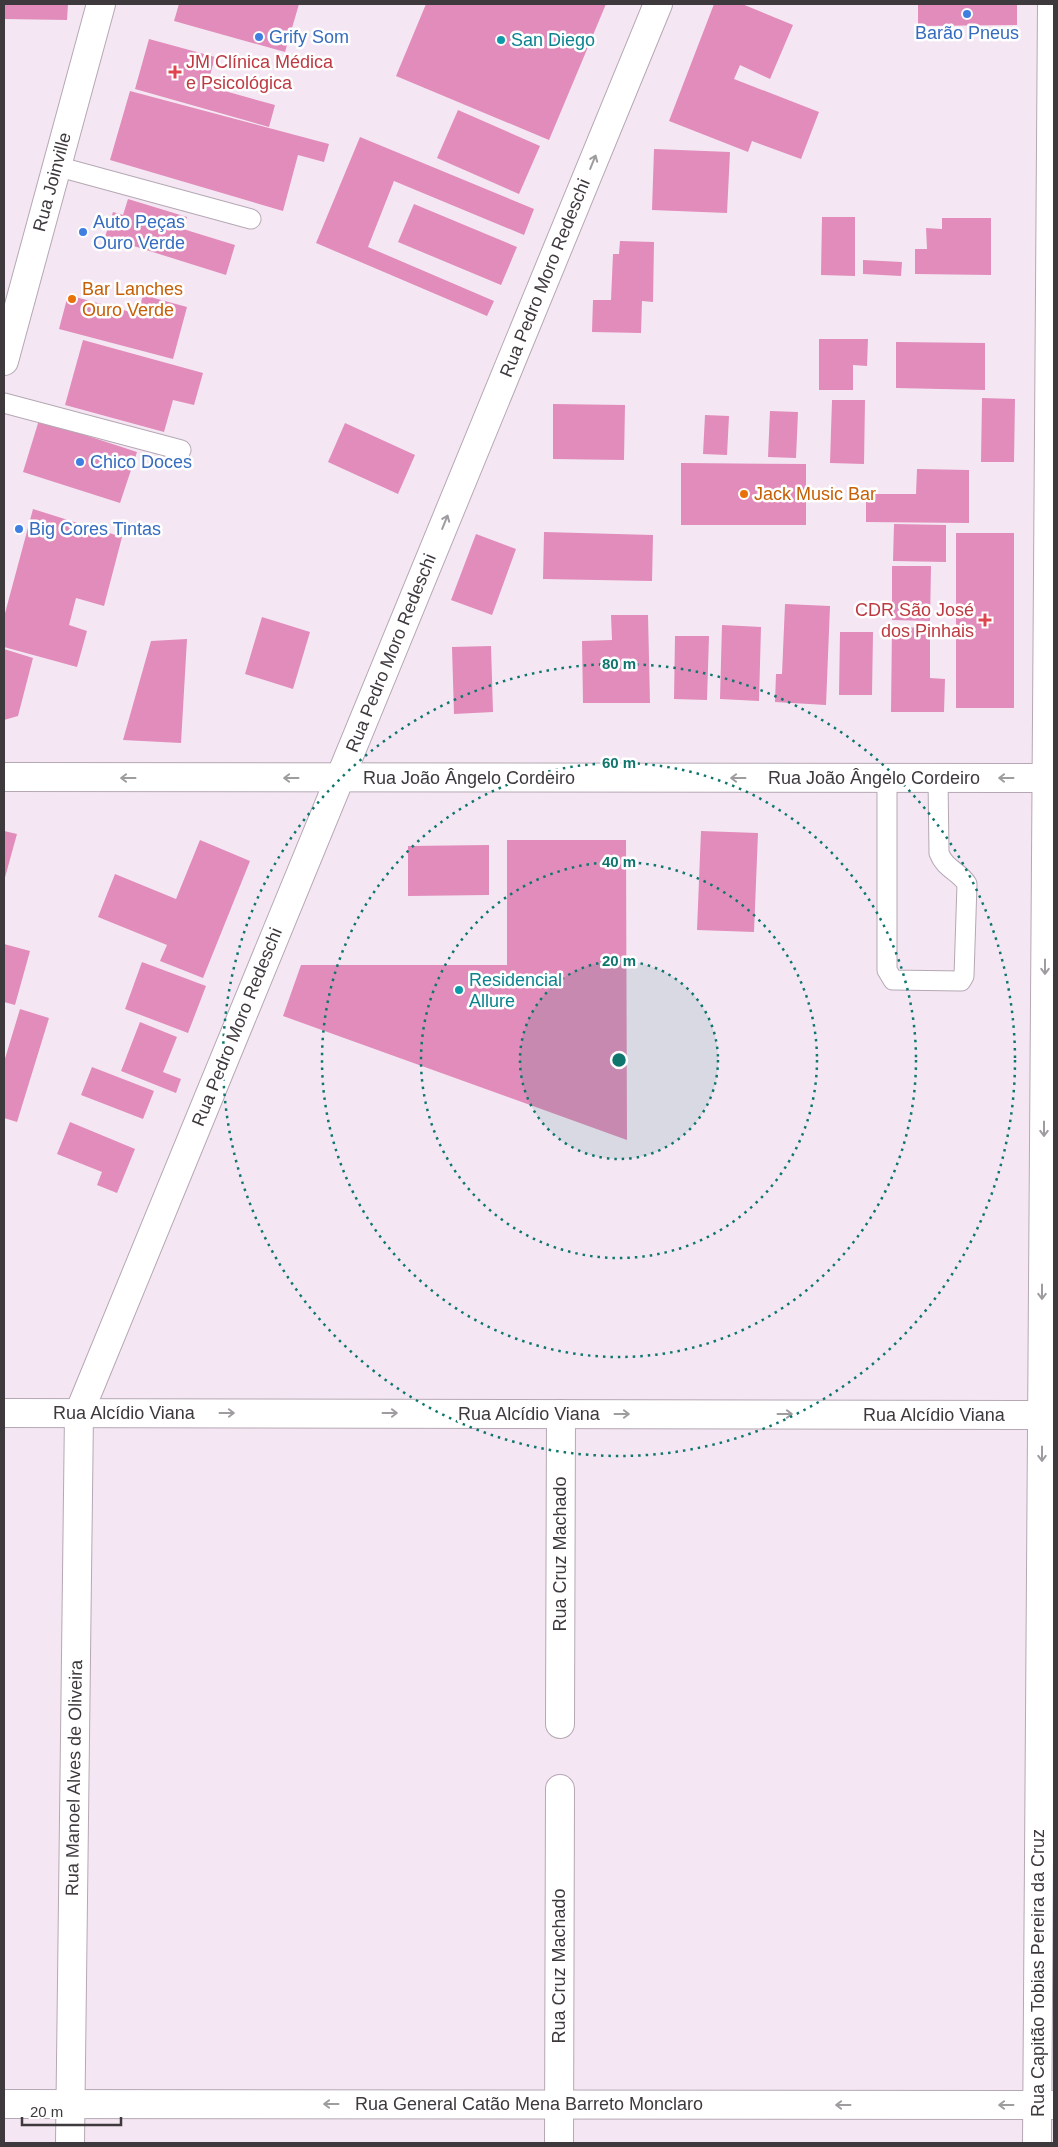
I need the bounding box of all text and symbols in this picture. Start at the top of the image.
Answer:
marker: Barão Pneus [961,8,973,20]
place label: Barão Pneus [915,23,1019,43]
place label: Grify Som [269,27,349,47]
place label: San Diego [511,30,595,50]
marker: Grify Som [253,31,265,43]
marker: San Diego [495,34,507,46]
place label: JM Clínica Médica e Psicológica [186,52,334,93]
marker: JM Clínica Médica e Psicológica [168,65,182,79]
street label: Rua Joinville [29,130,75,234]
one-way arrow [589,154,598,170]
street label: Rua Pedro Moro Redeschi [496,176,594,380]
place label: Auto Peças Ouro Verde [93,212,185,253]
marker: Auto Peças Ouro Verde [77,226,89,238]
place label: Bar Lanches Ouro Verde [82,279,183,320]
marker: Bar Lanches Ouro Verde [66,293,78,305]
place label: Chico Doces [90,452,192,472]
marker: Chico Doces [74,456,86,468]
place label: Jack Music Bar [754,484,876,504]
marker: Jack Music Bar [738,488,750,500]
one-way arrow [440,515,450,530]
place label: Big Cores Tintas [29,519,161,539]
marker: Big Cores Tintas [13,523,25,535]
street label: Rua Pedro Moro Redeschi [342,551,440,755]
place label: CDR São José dos Pinhais [855,600,974,641]
marker: CDR São José dos Pinhais [978,613,992,627]
text: 80 m [602,655,636,672]
text: 60 m [602,754,636,771]
street label: Rua João Ângelo Cordeiro [363,768,575,788]
street label: Rua João Ângelo Cordeiro [768,768,980,788]
one-way arrow [120,773,136,783]
one-way arrow [283,773,299,783]
one-way arrow [730,773,746,783]
one-way arrow [998,773,1014,783]
text: 40 m [602,853,636,870]
street label: Rua Pedro Moro Redeschi [188,925,286,1129]
text: 20 m [602,952,636,969]
one-way arrow [1040,958,1050,975]
place label: Residencial Allure [469,970,562,1011]
marker: Residencial Allure [453,984,465,996]
centre of rings [610,1051,628,1069]
one-way arrow [1039,1121,1049,1137]
one-way arrow [1037,1284,1047,1300]
street label: Rua Alcídio Viana [53,1403,196,1423]
street label: Rua Alcídio Viana [458,1404,601,1424]
street label: Rua Alcídio Viana [863,1405,1006,1425]
one-way arrow [219,1408,235,1418]
one-way arrow [382,1408,398,1418]
one-way arrow [614,1409,630,1419]
one-way arrow [776,1409,793,1419]
one-way arrow [1037,1446,1047,1462]
street label: Rua Cruz Machado [550,1476,570,1632]
street label: Rua Manoel Alves de Oliveira [62,1659,86,1896]
street label: Rua Capitão Tobias Pereira da Cruz [1028,1829,1048,2117]
street label: Rua Cruz Machado [549,1888,569,2044]
scale bar [22,2094,121,2126]
street label: Rua General Catão Mena Barreto Monclaro [355,2094,703,2114]
one-way arrow [323,2099,339,2109]
one-way arrow [835,2100,852,2110]
one-way arrow [998,2100,1014,2110]
text: 20 m [30,2103,63,2120]

